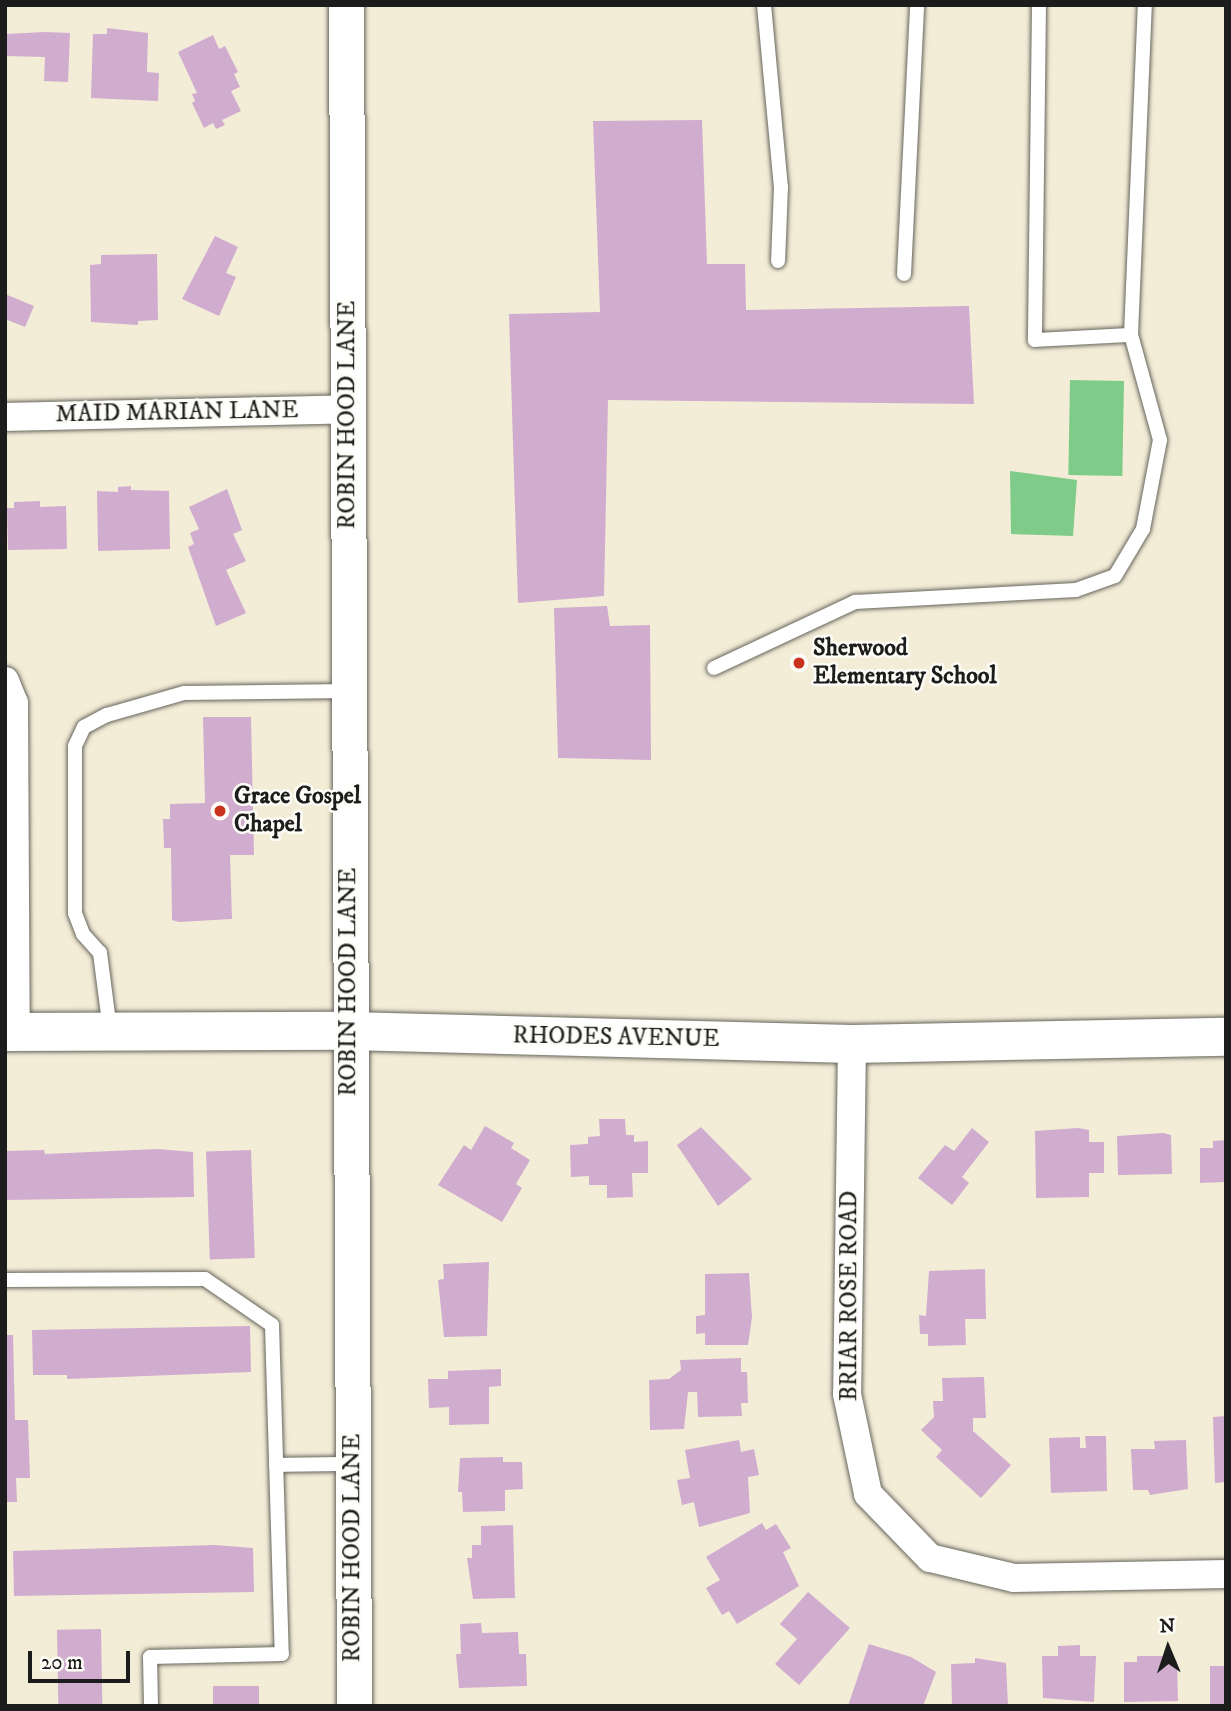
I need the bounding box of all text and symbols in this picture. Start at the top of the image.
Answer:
street label: ROBIN HOOD LANE [334,301,362,529]
street label: MAID MARIAN LANE [55,396,299,430]
place label: Sherwood Elementary School [813,635,997,691]
marker: Sherwood Elementary School [791,655,807,671]
place label: Grace Gospel Chapel [234,783,361,839]
marker: Grace Gospel Chapel [212,803,228,819]
street label: ROBIN HOOD LANE [335,868,363,1096]
street label: RHODES AVENUE [512,1022,720,1054]
street label: BRIAR ROSE ROAD [836,1191,864,1401]
street label: ROBIN HOOD LANE [339,1434,367,1662]
north arrow [1133,1613,1203,1683]
text: N [1159,1615,1175,1638]
scale bar [32,1638,133,1682]
text: 20 m [41,1650,83,1676]

